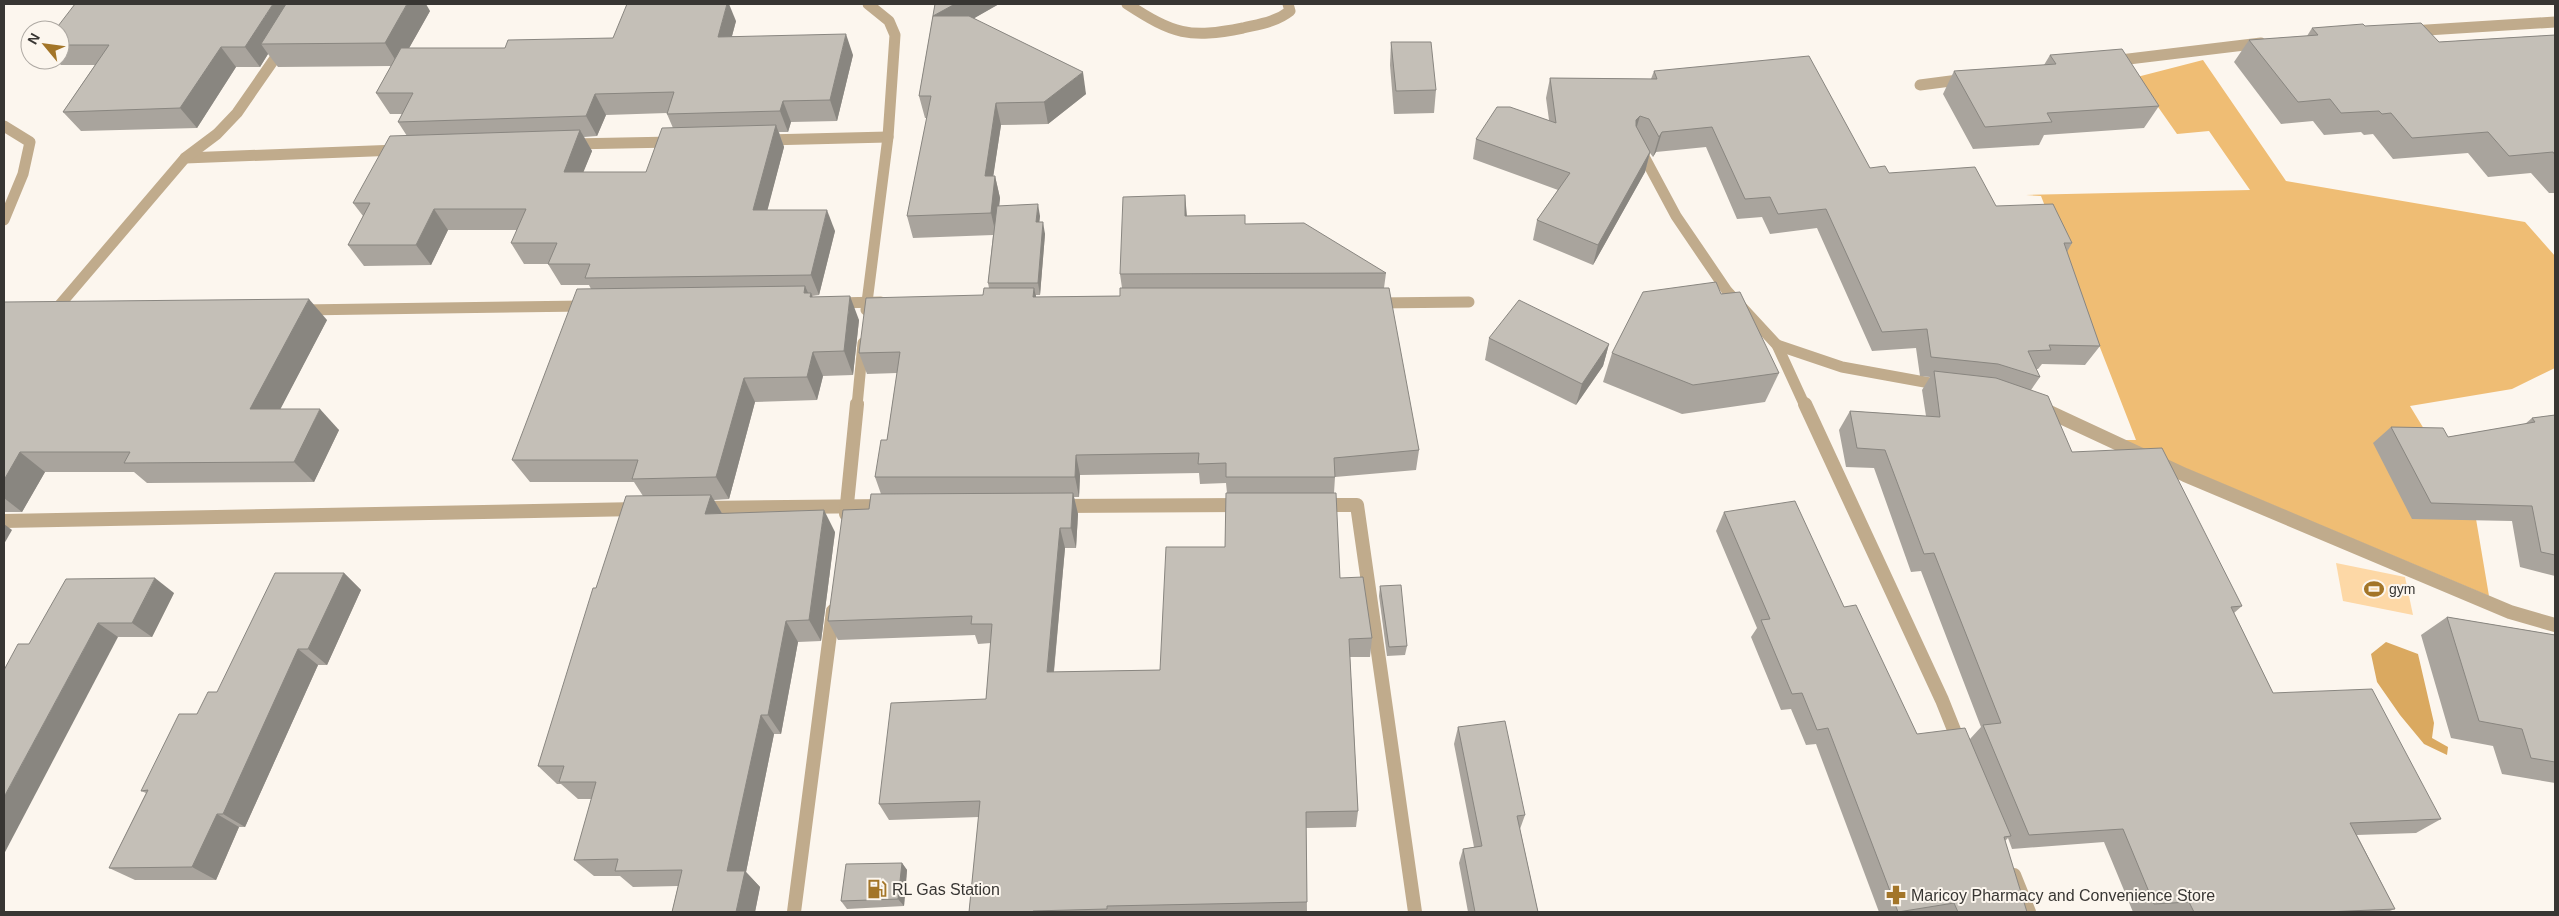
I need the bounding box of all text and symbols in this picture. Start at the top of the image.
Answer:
north arrow [20,20,70,70]
text: N [24,30,43,47]
sports icon: gym [2363,578,2385,600]
place label: gym [2389,581,2415,597]
fuel station icon: RL Gas Station [866,878,888,900]
place label: RL Gas Station [892,881,1000,898]
pharmacy icon: Maricoy Pharmacy and Convenience Store [1885,884,1907,906]
place label: Maricoy Pharmacy and Convenience Store [1911,887,2215,904]

